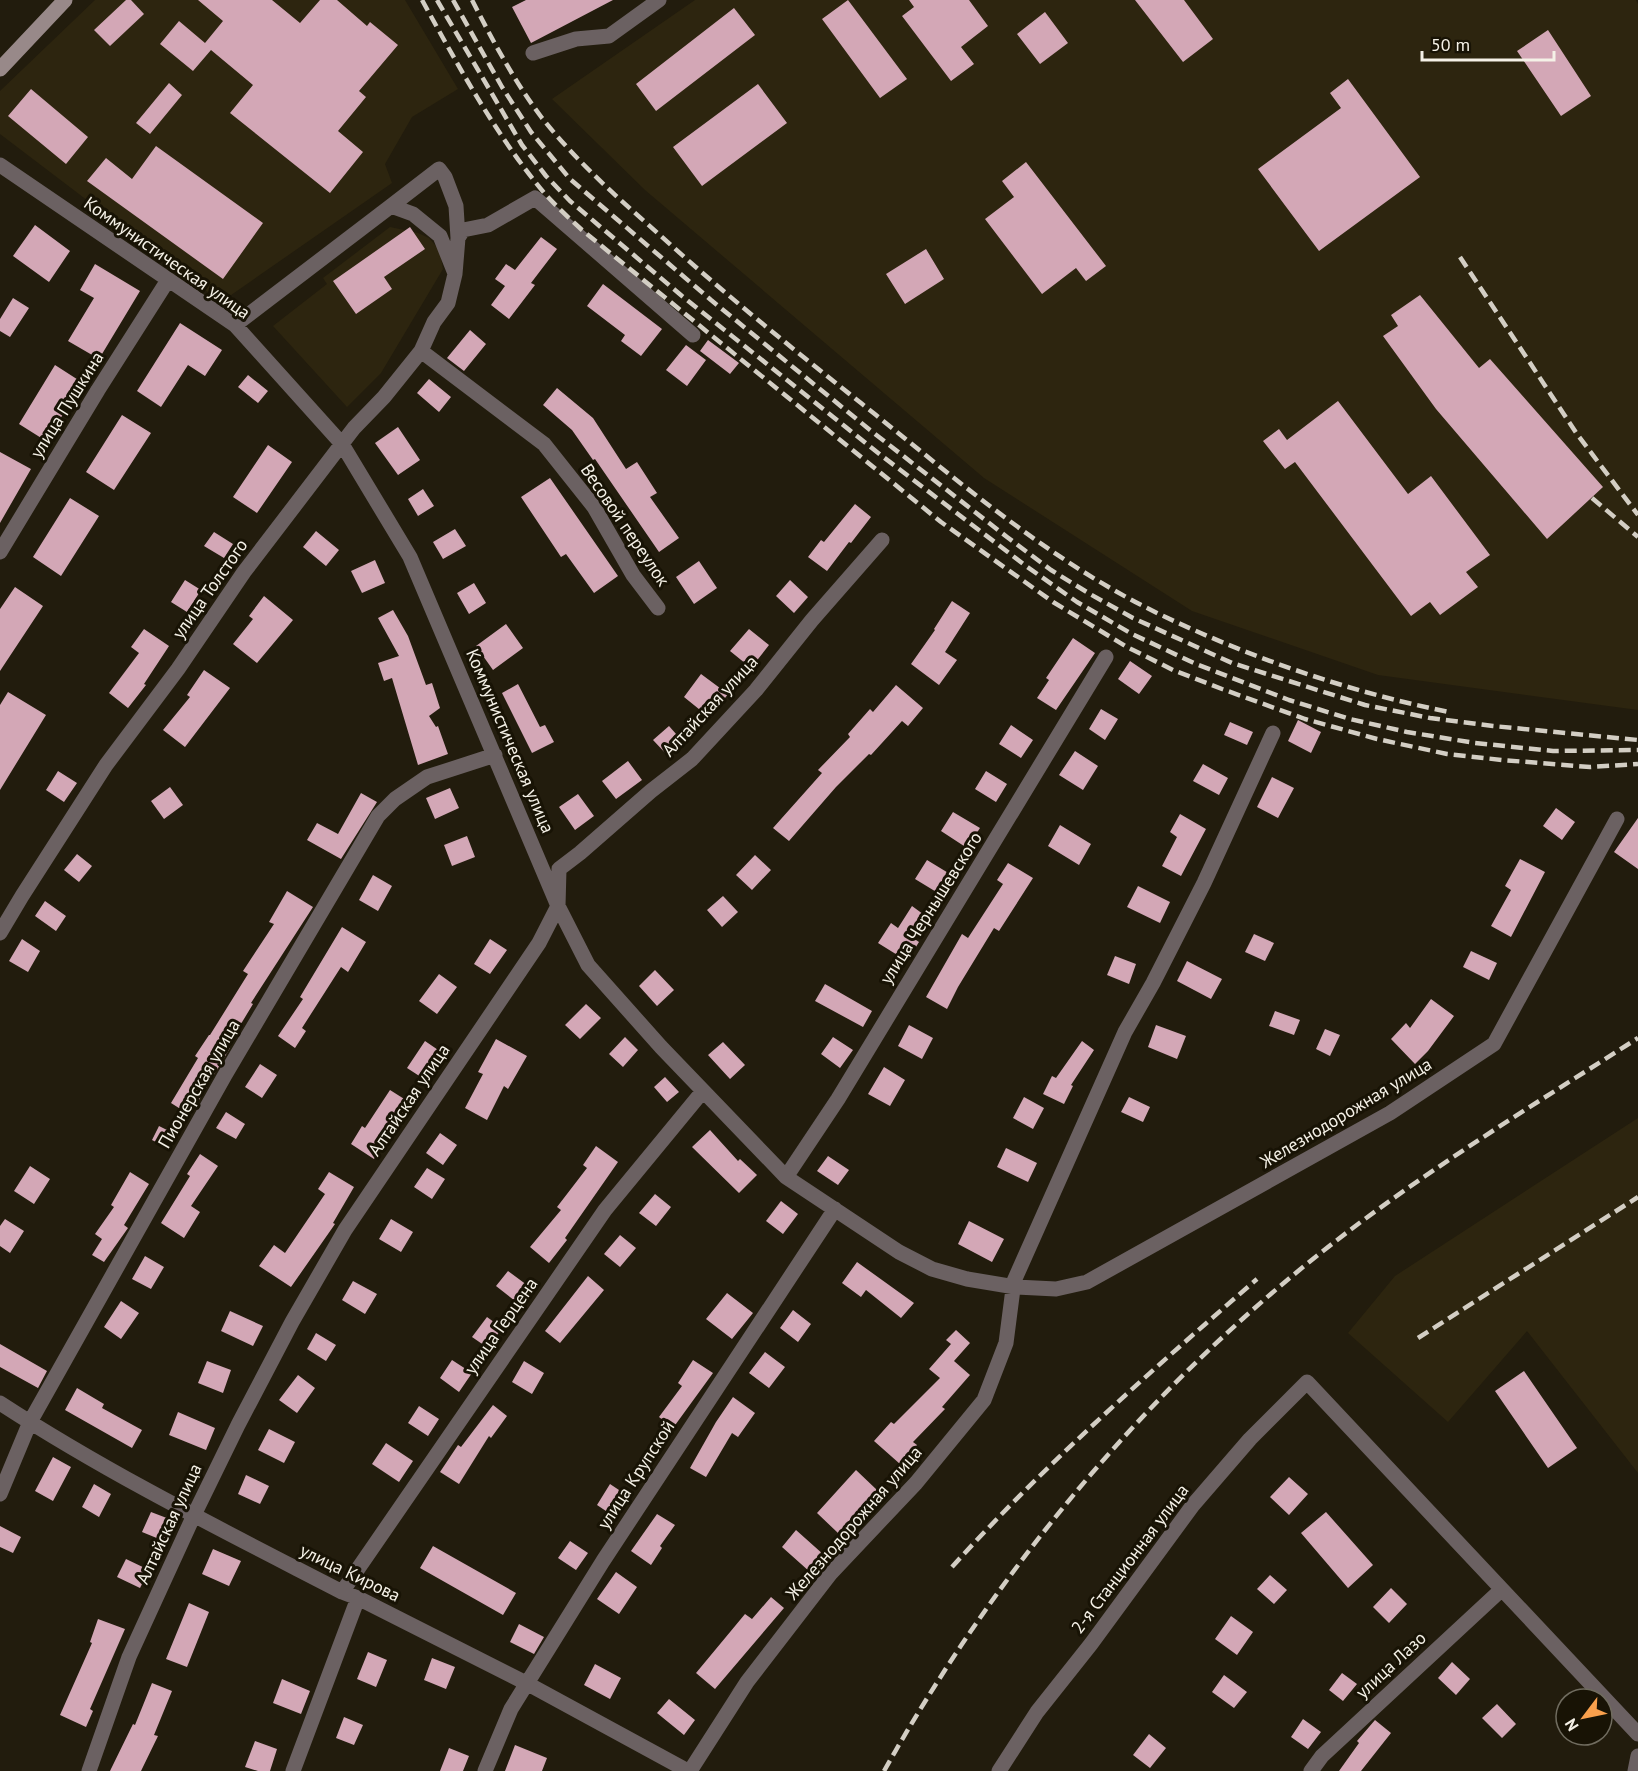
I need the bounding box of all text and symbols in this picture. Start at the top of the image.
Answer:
scale bar [1422,24,1554,62]
text: 50 m [1431,33,1470,56]
street label: Коммунистическая улица [80,191,255,324]
street label: улица Пушкина [25,347,108,462]
street label: Весовой переулок [576,459,675,591]
street label: улица Толстого [167,534,252,643]
street label: Коммунистическая улица [461,645,560,836]
street label: Алтайская улица [657,650,762,761]
street label: улица Чернышевского [874,827,987,988]
street label: Пионерская улица [152,1015,245,1152]
street label: Алтайская улица [363,1039,455,1160]
street label: Железнодорожная улица [1255,1052,1436,1174]
street label: улица Герцена [459,1273,542,1379]
street label: улица Крупской [592,1416,679,1533]
street label: Железнодорожная улица [780,1441,927,1605]
street label: Алтайская улица [131,1460,206,1588]
street label: 2-я Станционная улица [1066,1479,1193,1638]
street label: улица Кирова [296,1538,404,1607]
street label: улица Лазо [1351,1626,1431,1703]
north arrow [1554,1687,1614,1747]
text: N [1560,1715,1583,1735]

